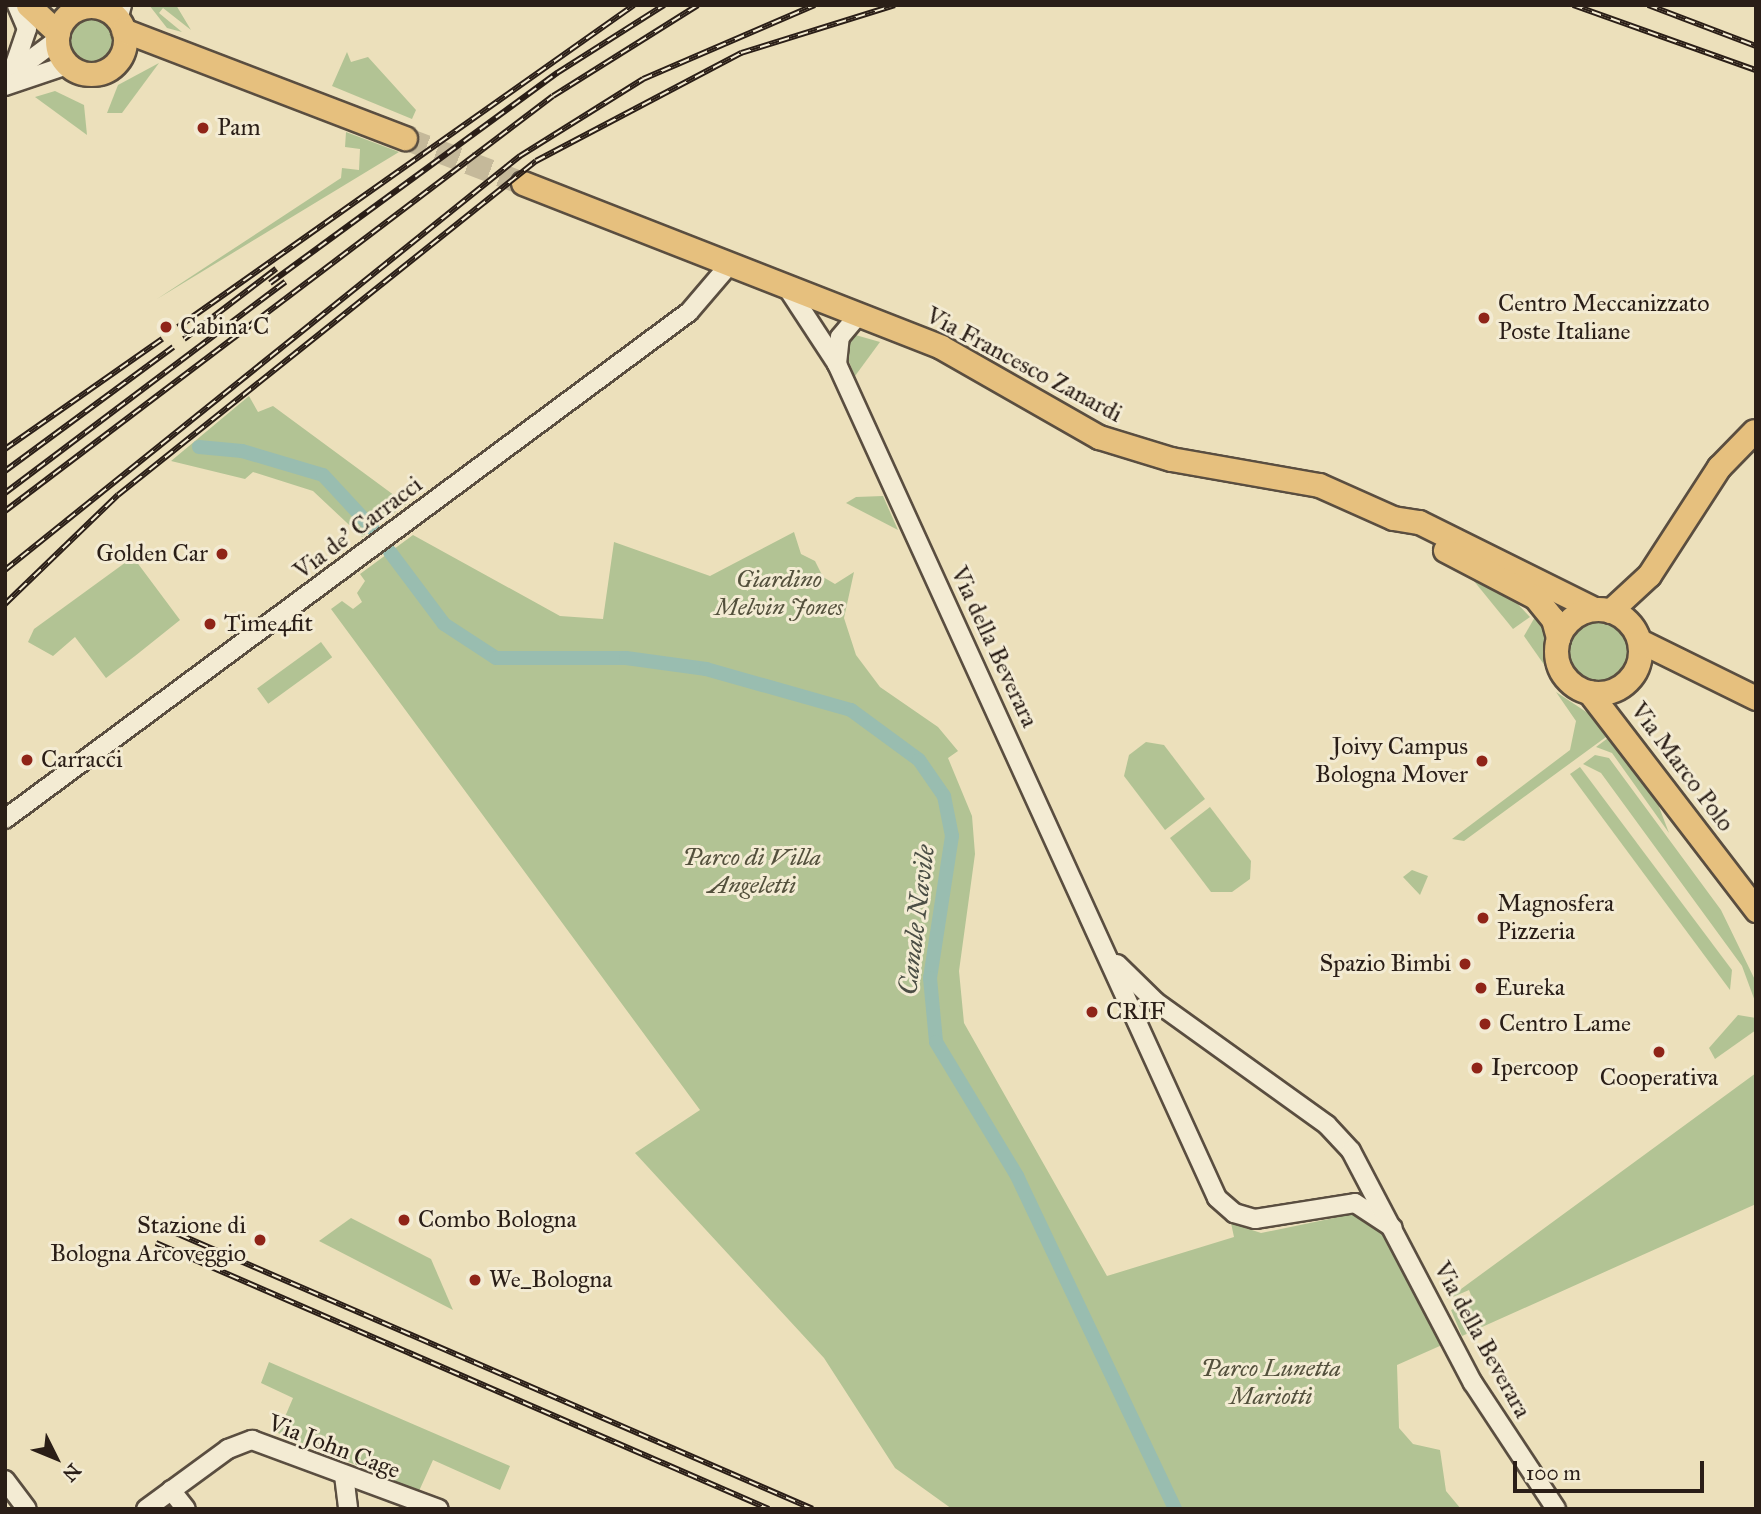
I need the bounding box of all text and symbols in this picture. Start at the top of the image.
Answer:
place label: Pam [217,114,261,142]
marker: Pam [195,120,211,136]
place label: Centro Meccanizzato Poste Italiane [1498,290,1710,346]
street label: Via Francesco Zanardi [921,301,1127,429]
marker: Centro Meccanizzato Poste Italiane [1476,310,1492,326]
place label: Cabina C [180,313,269,341]
marker: Cabina C [158,319,174,335]
street label: Via de' Carracci [288,470,428,586]
place label: Golden Car [96,540,208,568]
marker: Golden Car [214,546,230,562]
street label: Via della Beverara [944,562,1044,732]
park label: Giardino Melvin Jones [715,566,843,622]
place label: Time4fit [224,610,313,638]
marker: Time4fit [202,616,218,632]
street label: Via Marco Polo [1624,697,1740,837]
place label: Joivy Campus Bologna Mover [1315,733,1468,789]
place label: Carracci [41,746,122,774]
marker: Carracci [19,752,35,768]
marker: Joivy Campus Bologna Mover [1474,753,1490,769]
water label: Canale Navile [892,843,942,997]
park label: Parco di Villa Angeletti [683,844,821,900]
place label: Magnosfera Pizzeria [1497,890,1614,946]
marker: Magnosfera Pizzeria [1475,910,1491,926]
place label: Spazio Bimbi [1319,950,1451,978]
marker: Spazio Bimbi [1457,956,1473,972]
place label: Eureka [1495,974,1565,1002]
marker: Eureka [1473,980,1489,996]
place label: CRIF [1106,998,1165,1026]
marker: CRIF [1084,1004,1100,1020]
place label: Centro Lame [1499,1010,1631,1038]
marker: Centro Lame [1477,1016,1493,1032]
marker: Cooperativa [1651,1044,1667,1060]
place label: Ipercoop [1491,1054,1579,1082]
marker: Ipercoop [1469,1060,1485,1076]
place label: Cooperativa [1600,1064,1718,1092]
place label: Combo Bologna [418,1206,577,1234]
place label: Stazione di Bologna Arcoveggio [50,1212,246,1268]
marker: Combo Bologna [396,1212,412,1228]
marker: Stazione di Bologna Arcoveggio [252,1232,268,1248]
street label: Via della Beverara [1427,1257,1537,1423]
place label: We_Bologna [489,1266,612,1294]
marker: We_Bologna [467,1272,483,1288]
park label: Parco Lunetta Mariotti [1201,1355,1341,1411]
street label: Via John Cage [264,1409,404,1485]
north arrow [21,1423,91,1493]
scale bar [1516,1448,1707,1492]
text: N [58,1459,86,1486]
text: 100 m [1526,1460,1581,1486]

